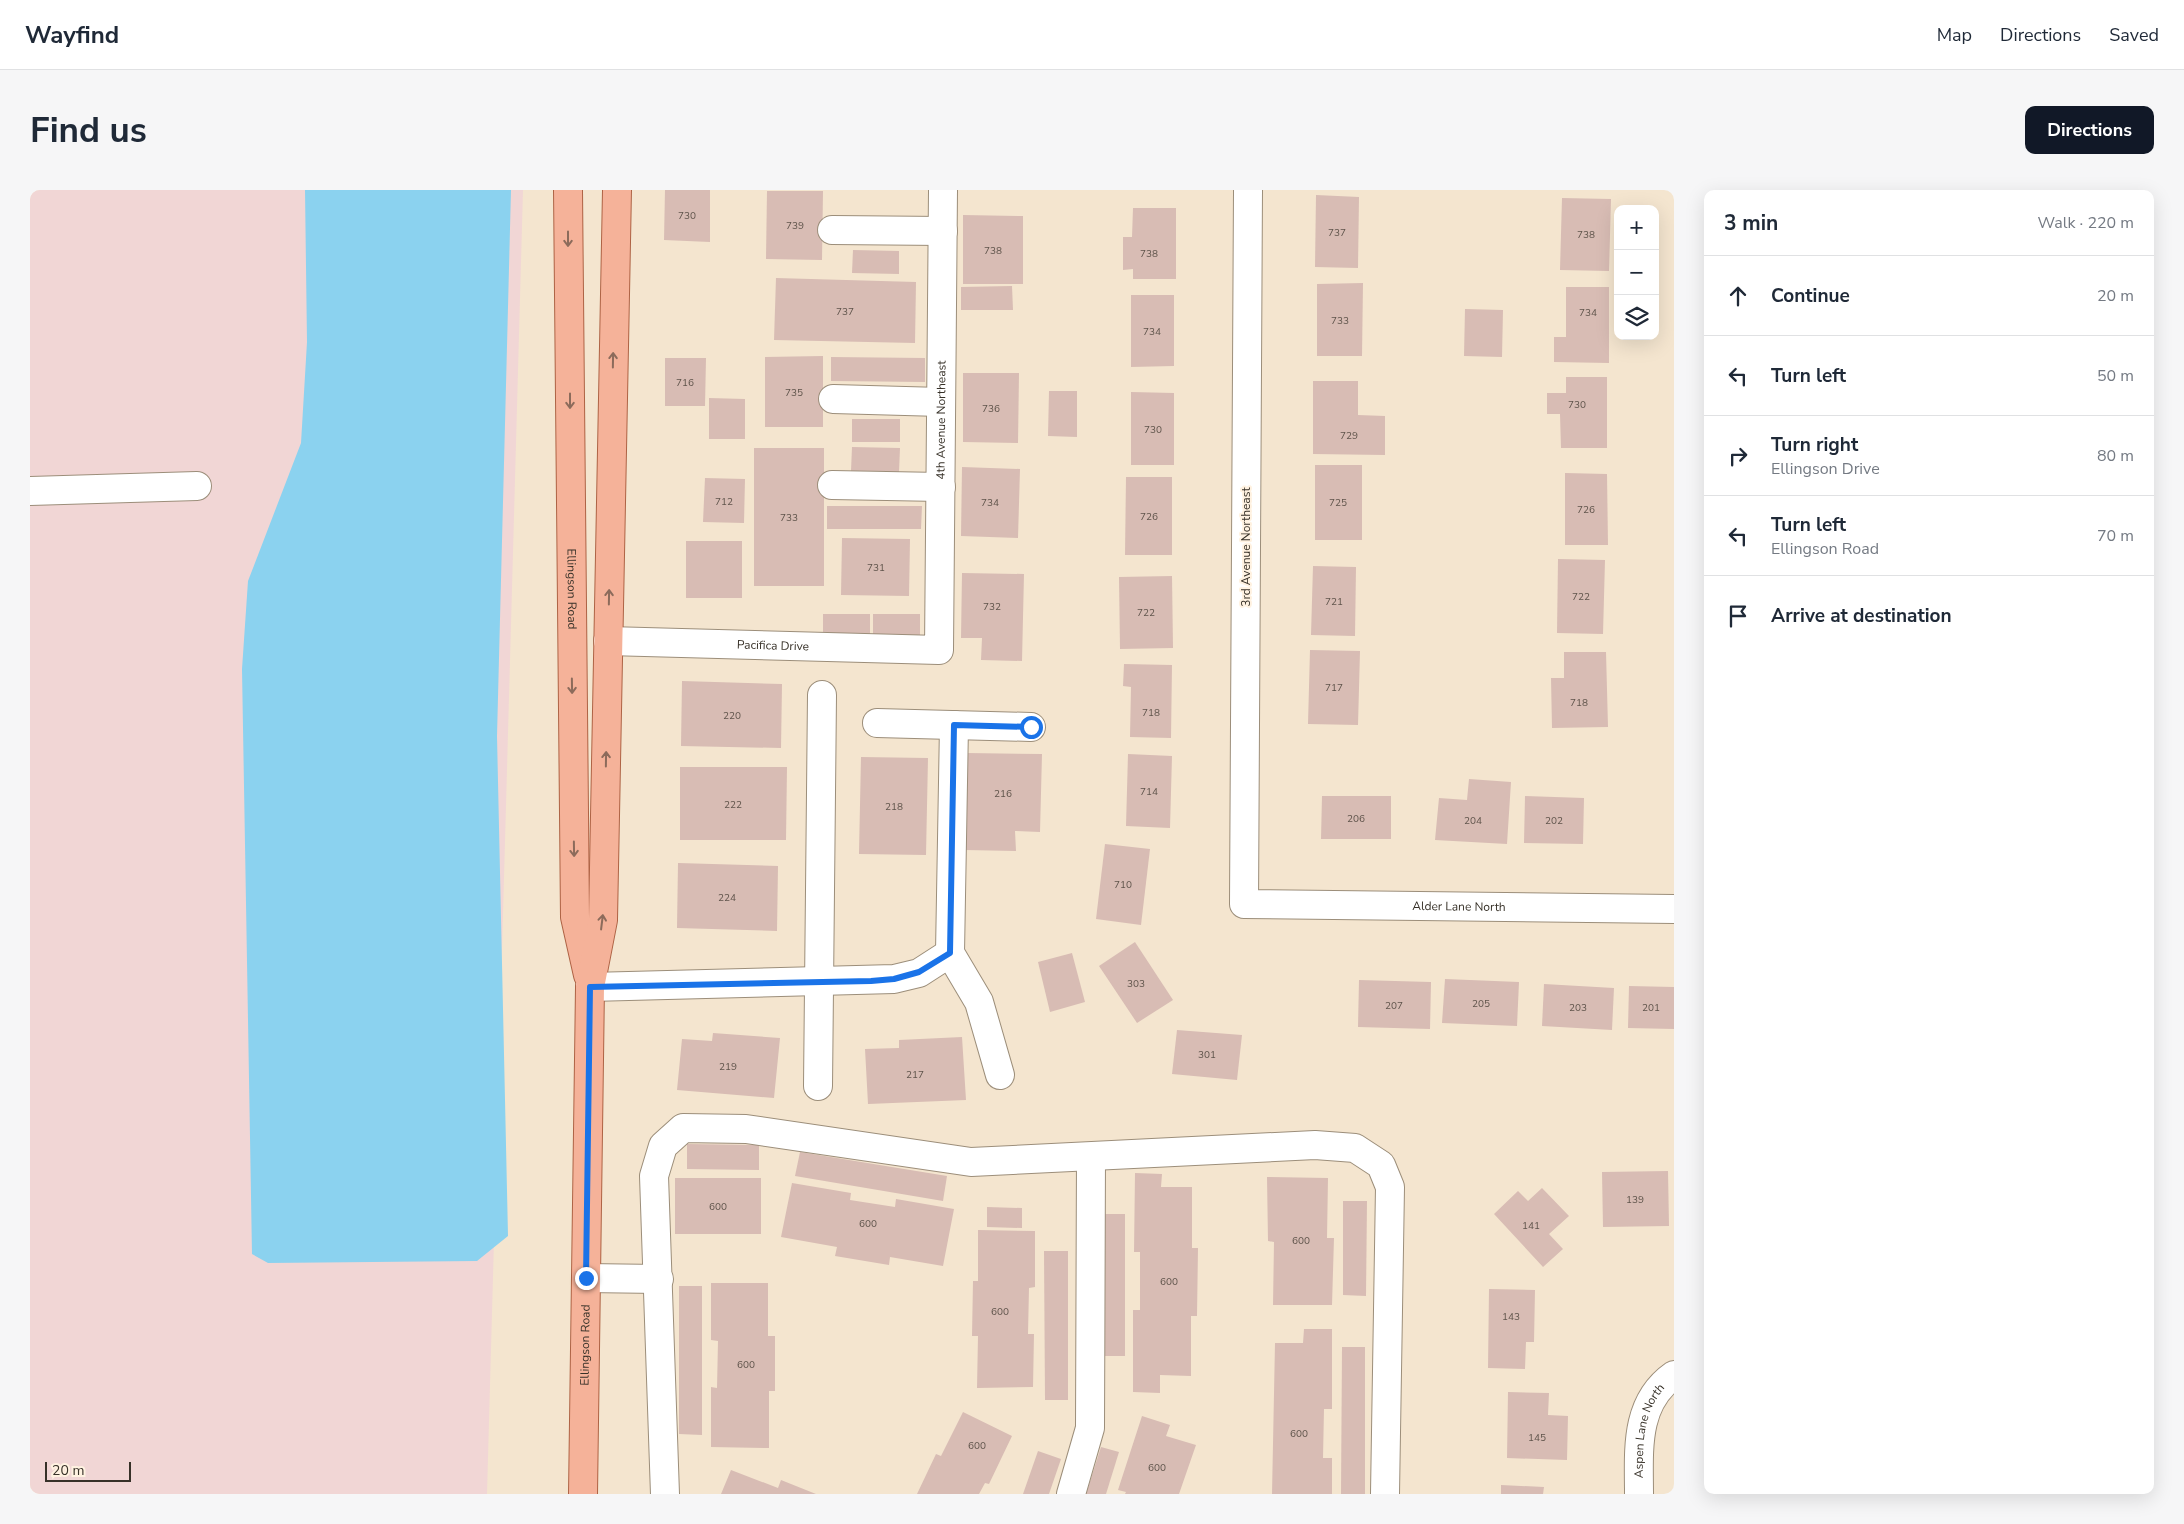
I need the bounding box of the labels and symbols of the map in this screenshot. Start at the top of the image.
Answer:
house number: 730 [678,209,696,223]
house number: 739 [786,219,804,233]
house number: 737 [1328,226,1346,240]
house number: 738 [1577,228,1595,242]
one-way arrow [563,230,573,246]
house number: 738 [984,244,1002,258]
house number: 738 [1140,247,1158,261]
house number: 737 [836,305,854,319]
house number: 734 [1579,306,1597,320]
house number: 733 [1331,314,1349,328]
house number: 734 [1143,325,1161,339]
one-way arrow [608,352,618,368]
street label: 4th Avenue Northeast [932,360,950,480]
house number: 716 [676,376,694,390]
house number: 735 [785,386,803,400]
one-way arrow [565,393,574,409]
house number: 730 [1568,398,1586,412]
house number: 736 [982,402,1000,416]
house number: 730 [1144,423,1162,437]
house number: 729 [1340,429,1358,443]
street label: 3rd Avenue Northeast [1238,487,1254,607]
house number: 712 [715,495,733,509]
house number: 734 [981,496,999,510]
house number: 725 [1329,496,1347,510]
house number: 726 [1577,503,1595,517]
house number: 726 [1140,510,1158,524]
house number: 733 [780,511,798,525]
street label: Ellingson Road [563,548,580,630]
house number: 731 [867,561,885,575]
one-way arrow [604,589,613,605]
house number: 722 [1572,590,1590,604]
house number: 721 [1325,595,1343,609]
house number: 732 [983,600,1001,614]
house number: 722 [1137,606,1155,620]
street label: Pacifica Drive [737,637,809,654]
one-way arrow [567,678,577,694]
house number: 717 [1325,681,1343,695]
house number: 718 [1570,696,1588,710]
house number: 718 [1142,706,1160,720]
house number: 220 [723,709,741,723]
route start [1020,716,1043,739]
one-way arrow [601,751,610,767]
house number: 714 [1140,785,1158,799]
house number: 216 [994,787,1012,801]
house number: 222 [724,798,742,812]
house number: 218 [885,800,903,814]
house number: 206 [1347,812,1365,826]
house number: 204 [1464,814,1482,828]
house number: 202 [1545,814,1563,828]
one-way arrow [569,840,579,857]
house number: 710 [1114,878,1132,892]
house number: 224 [718,891,736,905]
street label: Alder Lane North [1412,898,1506,915]
one-way arrow [597,914,607,930]
house number: 303 [1127,977,1145,991]
house number: 205 [1472,997,1490,1011]
house number: 207 [1385,999,1403,1013]
house number: 203 [1569,1001,1587,1015]
house number: 201 [1642,1001,1660,1015]
house number: 301 [1198,1048,1216,1062]
house number: 219 [719,1060,737,1074]
house number: 217 [906,1068,924,1082]
house number: 139 [1626,1193,1644,1207]
house number: 600 [709,1200,727,1214]
house number: 600 [859,1217,877,1231]
house number: 141 [1522,1219,1540,1233]
house number: 600 [1292,1234,1310,1248]
route end [575,1267,598,1290]
house number: 600 [1160,1275,1178,1289]
street label: Ellingson Road [576,1304,594,1386]
house number: 600 [991,1305,1009,1319]
house number: 143 [1502,1310,1520,1324]
house number: 600 [737,1358,755,1372]
street label: Aspen Lane North [1631,1380,1668,1478]
house number: 600 [1290,1427,1308,1441]
house number: 145 [1528,1431,1546,1445]
house number: 600 [968,1439,986,1453]
scale bar [45,1459,131,1482]
house number: 600 [1148,1461,1166,1475]

